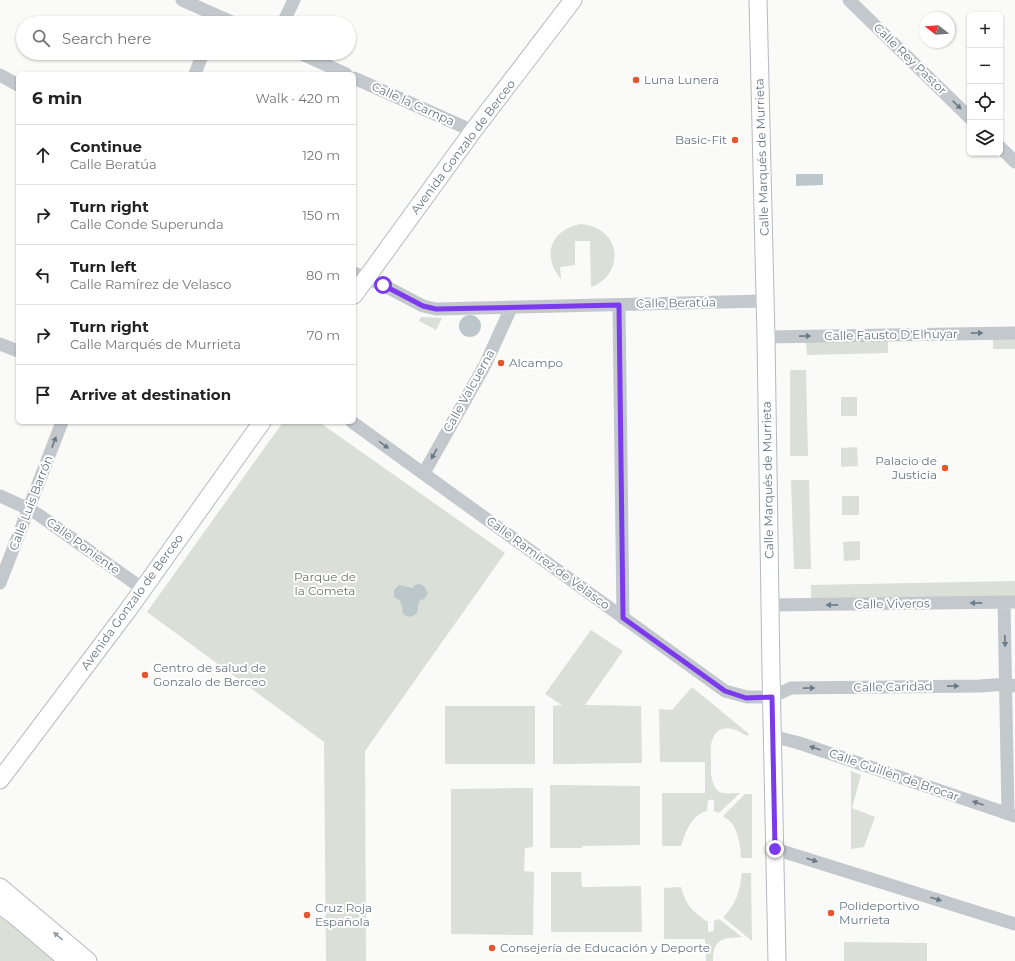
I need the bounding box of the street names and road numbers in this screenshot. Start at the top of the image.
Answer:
street label: Calle Rey Pastor [871,20,950,98]
street label: Avenida Gonzalo de Berceo [407,76,518,217]
street label: Calle Marqués de Murrieta [751,78,772,236]
street label: Calle la Campa [369,79,457,129]
street label: Calle Beratúa [636,294,716,311]
street label: Calle Fausto D'Elhuyar [824,326,958,343]
street label: Calle Valcuerna [440,347,498,435]
street label: Calle Marqués de Murrieta [759,401,776,559]
street label: Calle Luis Barrón [5,453,56,553]
street label: Calle Ramírez de Velasco [484,513,613,612]
street label: Calle Poniente [44,514,123,577]
street label: Avenida Gonzalo de Berceo [77,531,186,673]
street label: Calle Viveros [854,595,930,612]
street label: Calle Caridad [853,678,933,695]
street label: Calle Guillén de Brocar [827,745,961,804]

